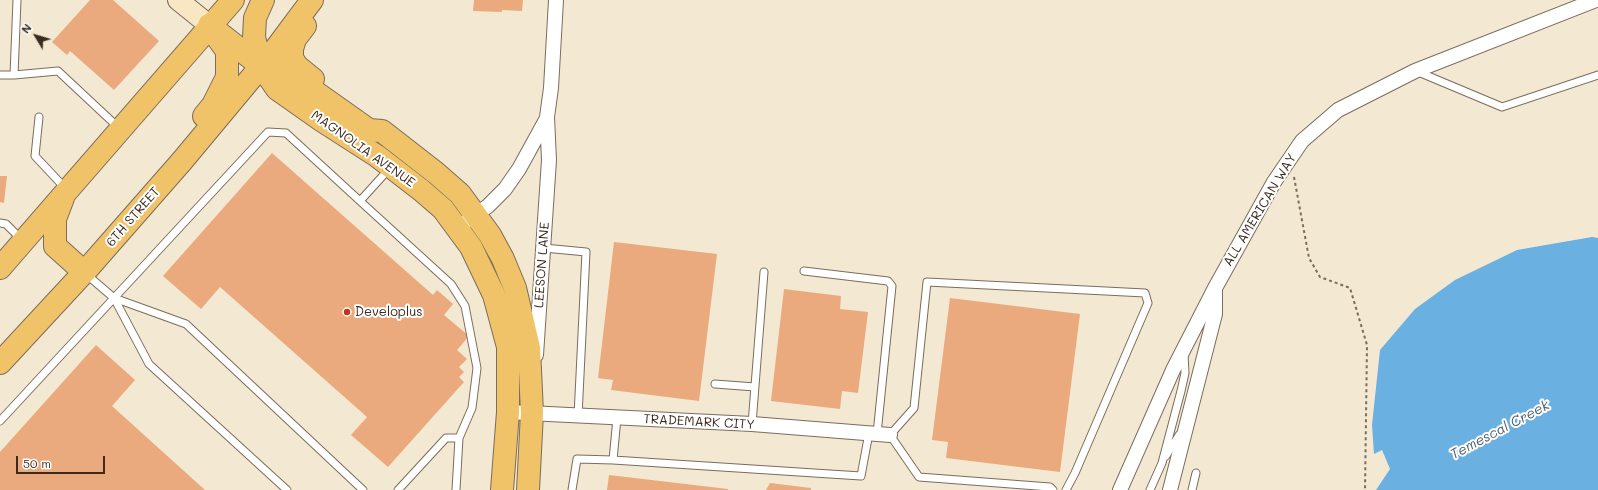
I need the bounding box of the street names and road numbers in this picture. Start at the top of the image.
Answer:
street label: MAGNOLIA AVENUE [308,107,418,191]
street label: ALL AMERICAN WAY [1220,151,1300,269]
street label: 6TH STREET [103,184,163,250]
street label: LEESON LANE [531,222,553,308]
street label: TRADEMARK CITY [643,411,755,433]

